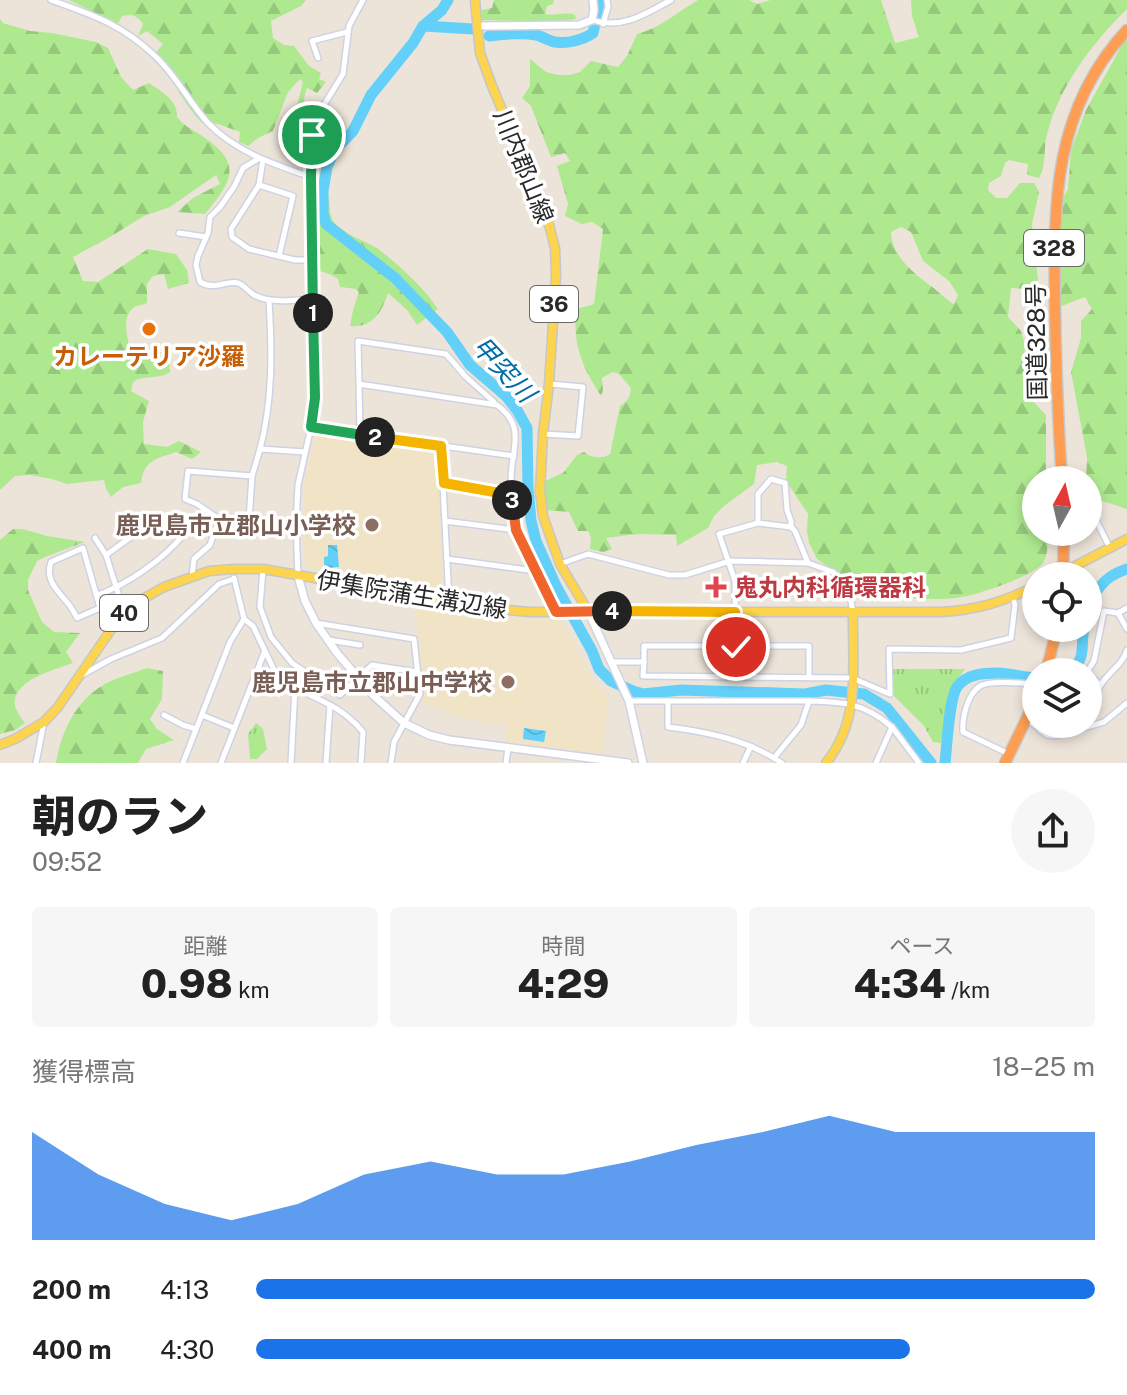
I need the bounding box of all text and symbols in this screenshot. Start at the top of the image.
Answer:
pin [278,101,346,169]
street label: 川内郡山線 [489,105,559,227]
icon: arrive [290,113,334,157]
road number: 328 [1024,230,1084,266]
street label: 国道328号 [1021,283,1051,401]
road number: 36 [530,286,578,322]
pin: 1 [293,293,333,333]
text: 1 [308,300,318,326]
marker: カレーテリア沙羅 [140,320,158,338]
water label: 甲突川 [466,330,544,410]
place label: カレーテリア沙羅 [53,342,245,370]
pin: 2 [355,417,395,457]
text: 2 [368,424,382,450]
north arrow [1022,466,1102,546]
map controls [1022,466,1102,738]
pin: 3 [492,480,532,520]
text: 3 [505,487,519,513]
place label: 鹿児島市立郡山小学校 [116,511,356,539]
marker: 鹿児島市立郡山小学校 [363,516,381,534]
button: locate [1022,562,1102,642]
street label: 伊集院蒲生溝辺線 [315,565,509,623]
place label: 鬼丸内科循環器科 [734,573,926,601]
marker: 鬼丸内科循環器科 [705,576,727,598]
pin: 4 [592,591,632,631]
road number: 40 [100,595,148,631]
text: 4 [605,598,619,624]
pin [702,613,770,681]
icon: check [714,625,758,669]
button: layers [1022,658,1102,738]
place label: 鹿児島市立郡山中学校 [252,668,492,696]
marker: 鹿児島市立郡山中学校 [499,673,517,691]
button: share [1011,789,1095,873]
text: 朝のラン [32,790,208,842]
text: 09:52 [32,846,102,877]
text: 距離 [183,933,227,959]
text: 時間 [541,933,586,959]
text: ペース [889,933,954,959]
text: 0.98 [141,960,233,1007]
text: 4:29 [517,960,610,1007]
text: 4:34 [854,960,946,1007]
text: km [233,977,270,1003]
text: /km [946,977,990,1003]
text: 18–25 m [992,1051,1095,1082]
text: 獲得標高 [32,1056,136,1087]
text: 200 m [32,1274,111,1305]
text: 4:13 [160,1274,209,1305]
text: 400 m [32,1334,112,1365]
text: 4:30 [160,1334,214,1365]

